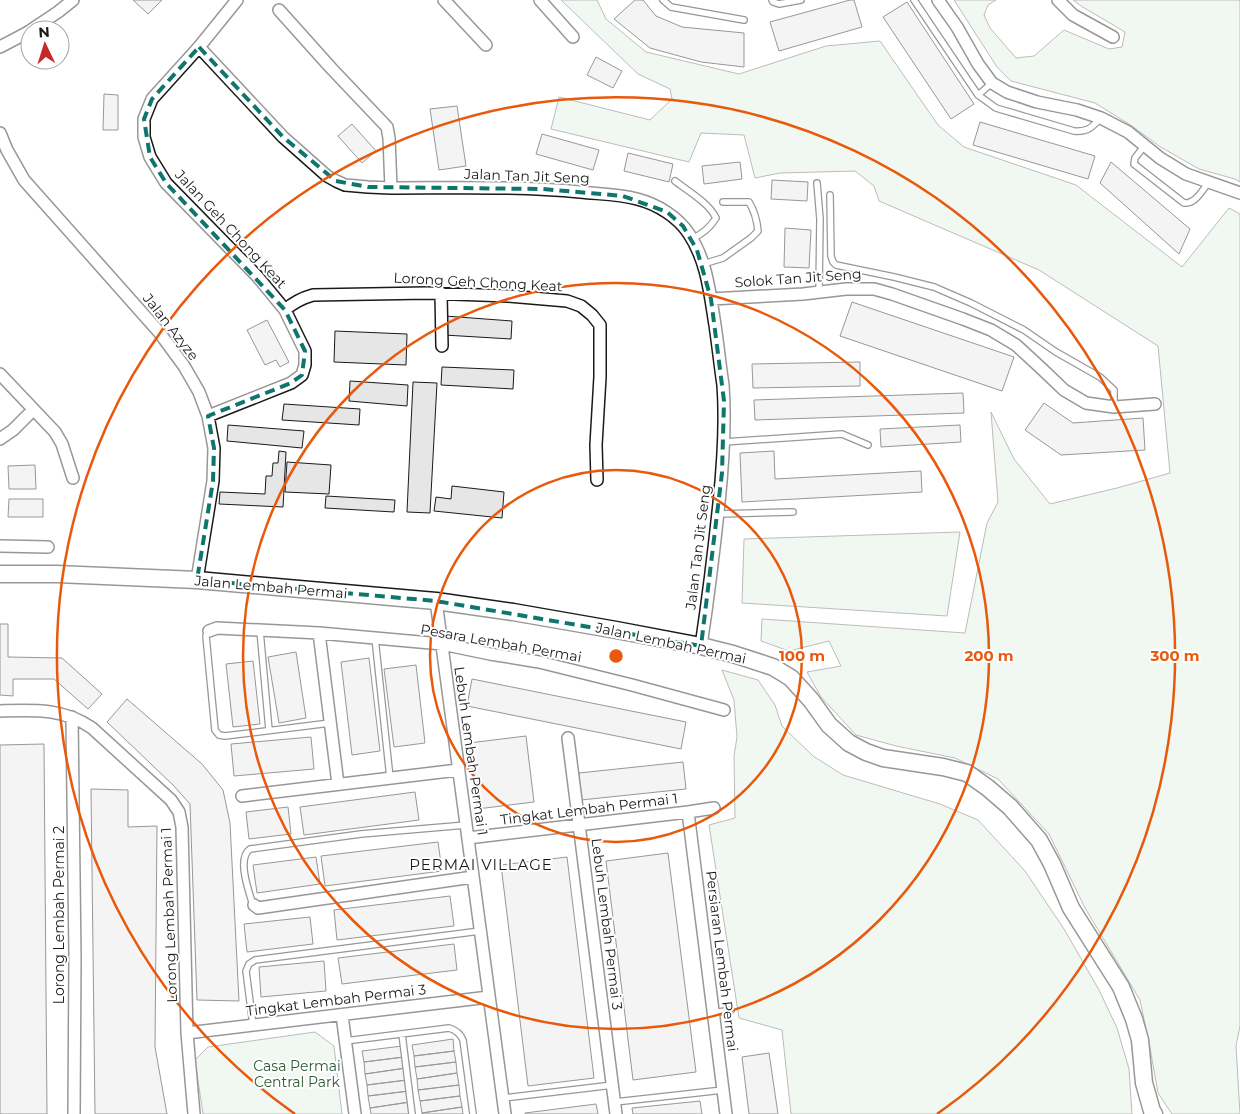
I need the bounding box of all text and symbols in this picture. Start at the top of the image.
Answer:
north arrow [20,20,70,70]
text: N [38,23,50,41]
street label: Jalan Geh Chong Keat [171,165,291,292]
street label: Jalan Tan Jit Seng [463,165,590,187]
street label: Solok Tan Jit Seng [734,265,862,291]
street label: Lorong Geh Chong Keat [393,269,563,295]
street label: Jalan Azyze [139,289,203,364]
street label: Jalan Tan Jit Seng [681,484,715,611]
street label: Jalan Lembah Permai [193,571,348,603]
street label: Jalan Lembah Permai [593,618,748,668]
street label: Pesara Lembah Permai [419,620,583,666]
text: 100 m [779,646,825,665]
text: 200 m [964,646,1014,665]
text: 300 m [1149,646,1200,665]
centre of rings [607,647,625,665]
street label: Lebuh Lembah Permai 1 [450,665,492,837]
street label: Tingkat Lembah Permai 1 [499,789,679,829]
street label: Lorong Lembah Permai 2 [50,826,68,1004]
street label: Lorong Lembah Permai 1 [157,827,181,1003]
street label: Lebuh Lembah Permai 3 [588,837,626,1011]
district label: PERMAI VILLAGE [409,855,553,874]
street label: Persiaran Lembah Permai [702,869,742,1053]
street label: Tingkat Lembah Permai 3 [245,980,427,1020]
park label: Casa Permai Central Park [253,1057,341,1091]

